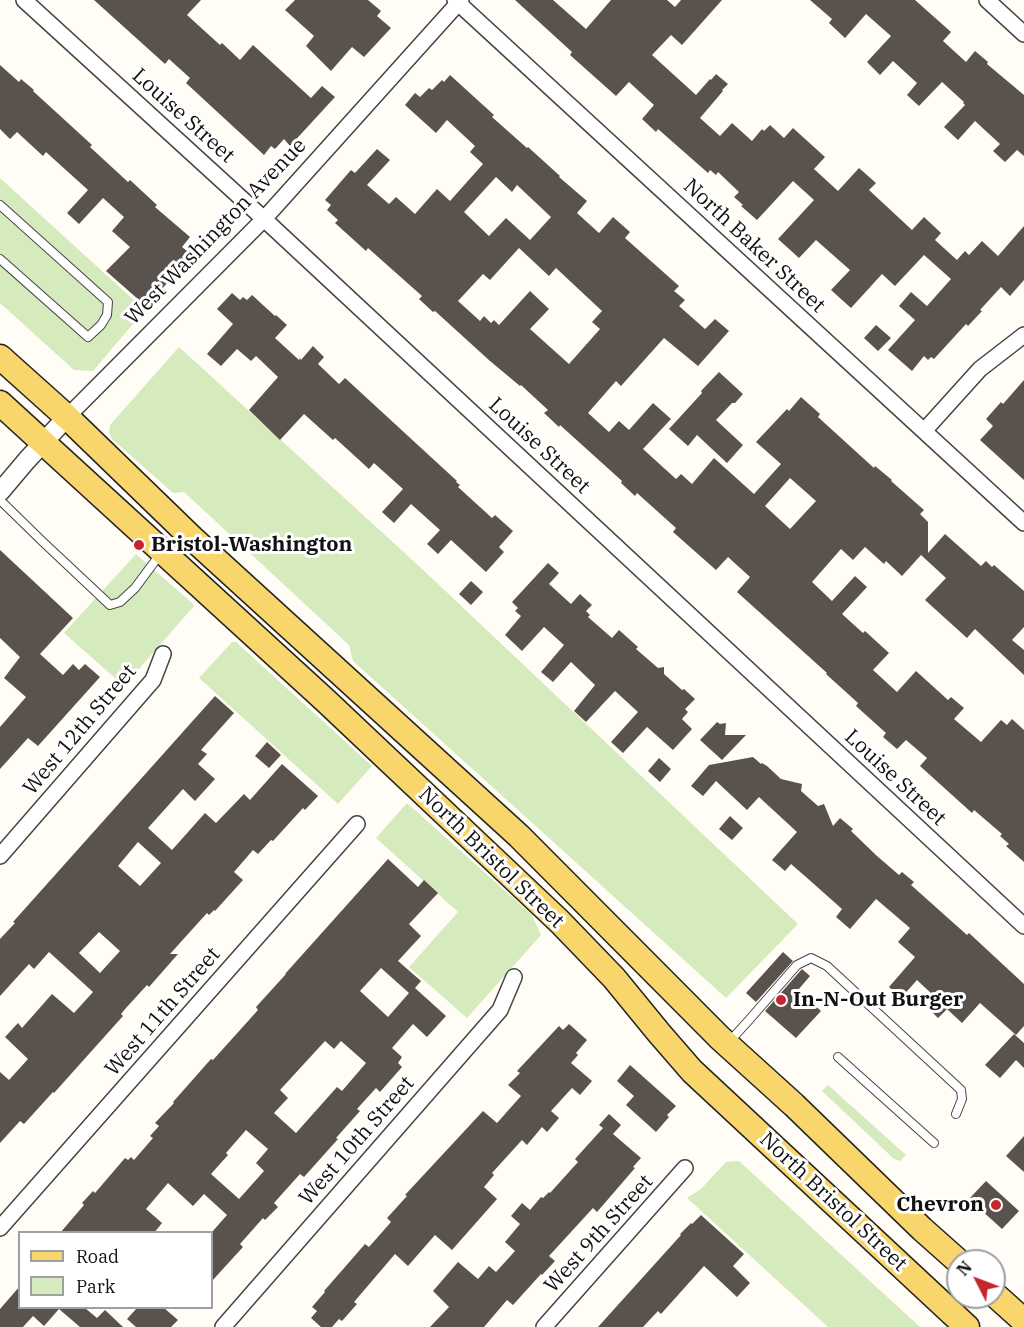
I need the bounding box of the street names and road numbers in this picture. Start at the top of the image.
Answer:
street label: Louise Street [127,63,239,169]
street label: West Washington Avenue [120,133,312,331]
street label: North Baker Street [678,174,830,318]
street label: Louise Street [483,393,595,499]
street label: West 12th Street [18,660,142,800]
street label: Louise Street [839,725,951,831]
street label: North Bristol Street [413,782,569,934]
street label: West 11th Street [100,942,226,1082]
street label: West 10th Street [294,1071,420,1211]
street label: North Bristol Street [754,1127,912,1277]
street label: West 9th Street [539,1170,659,1298]

